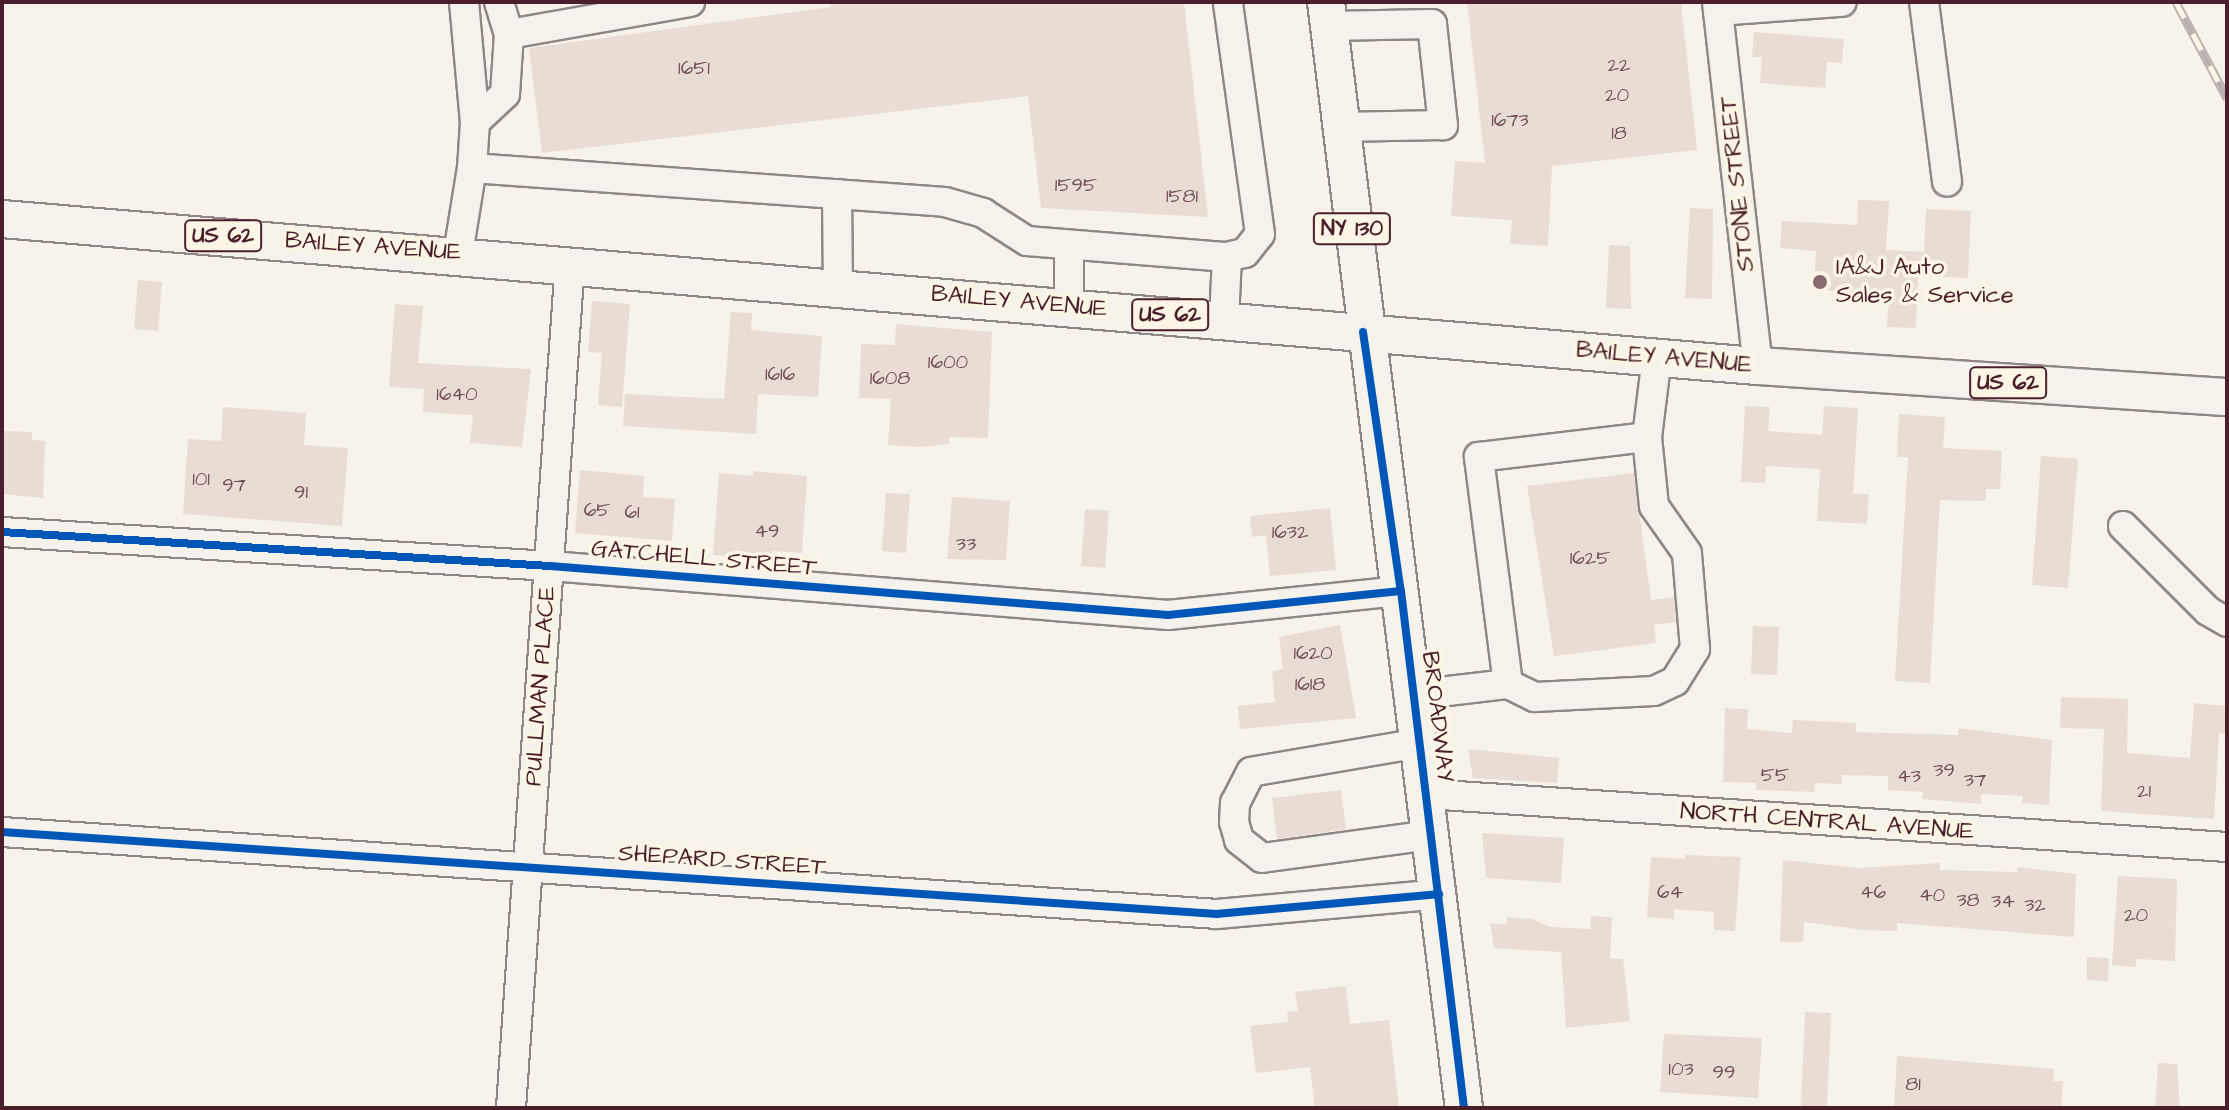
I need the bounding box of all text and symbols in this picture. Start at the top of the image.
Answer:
house number: 22 [1608,53,1630,77]
house number: 1651 [678,56,710,80]
house number: 20 [1605,83,1629,107]
street label: STONE STREET [1714,95,1762,273]
house number: 1673 [1491,108,1529,132]
house number: 18 [1611,121,1627,145]
house number: 1595 [1055,173,1097,197]
house number: 1581 [1166,184,1198,208]
road number: NY 130 [1312,211,1392,247]
road number: US 62 [183,218,263,254]
street label: BAILEY AVENUE [284,226,462,268]
place label: IA&J Auto Sales & Service [1836,254,2014,310]
marker: IA&J Auto Sales & Service [1811,273,1829,291]
street label: BAILEY AVENUE [930,280,1108,324]
road number: US 62 [1130,297,1210,333]
street label: BAILEY AVENUE [1575,336,1753,380]
house number: 1600 [928,350,968,374]
house number: 1616 [765,362,795,386]
road number: US 62 [1968,365,2048,401]
house number: 1608 [870,366,910,390]
house number: 1640 [436,382,478,406]
house number: 101 [192,467,210,491]
house number: 97 [222,473,246,497]
house number: 91 [294,480,308,504]
house number: 65 [584,498,610,522]
house number: 61 [624,500,640,524]
house number: 49 [754,519,780,543]
house number: 1632 [1272,520,1308,544]
house number: 33 [956,532,976,556]
street label: GATCHELL STREET [590,535,818,583]
house number: 1625 [1570,546,1610,570]
street label: PULLMAN PLACE [520,585,562,787]
house number: 1620 [1293,641,1333,665]
street label: BROADWAY [1415,650,1459,784]
house number: 1618 [1295,672,1325,696]
house number: 39 [1933,758,1955,782]
house number: 55 [1761,763,1789,787]
house number: 43 [1897,764,1921,788]
house number: 37 [1964,768,1986,792]
house number: 21 [2137,779,2151,803]
street label: NORTH CENTRAL AVENUE [1679,797,1975,847]
street label: SHEPARD STREET [617,839,827,883]
house number: 64 [1657,880,1683,904]
house number: 46 [1860,880,1886,904]
house number: 40 [1919,883,1945,907]
house number: 38 [1956,888,1980,912]
house number: 34 [1991,889,2015,913]
house number: 32 [2024,893,2046,917]
house number: 20 [2124,903,2148,927]
house number: 103 [1668,1057,1694,1081]
house number: 99 [1713,1060,1735,1084]
house number: 81 [1905,1072,1921,1096]

